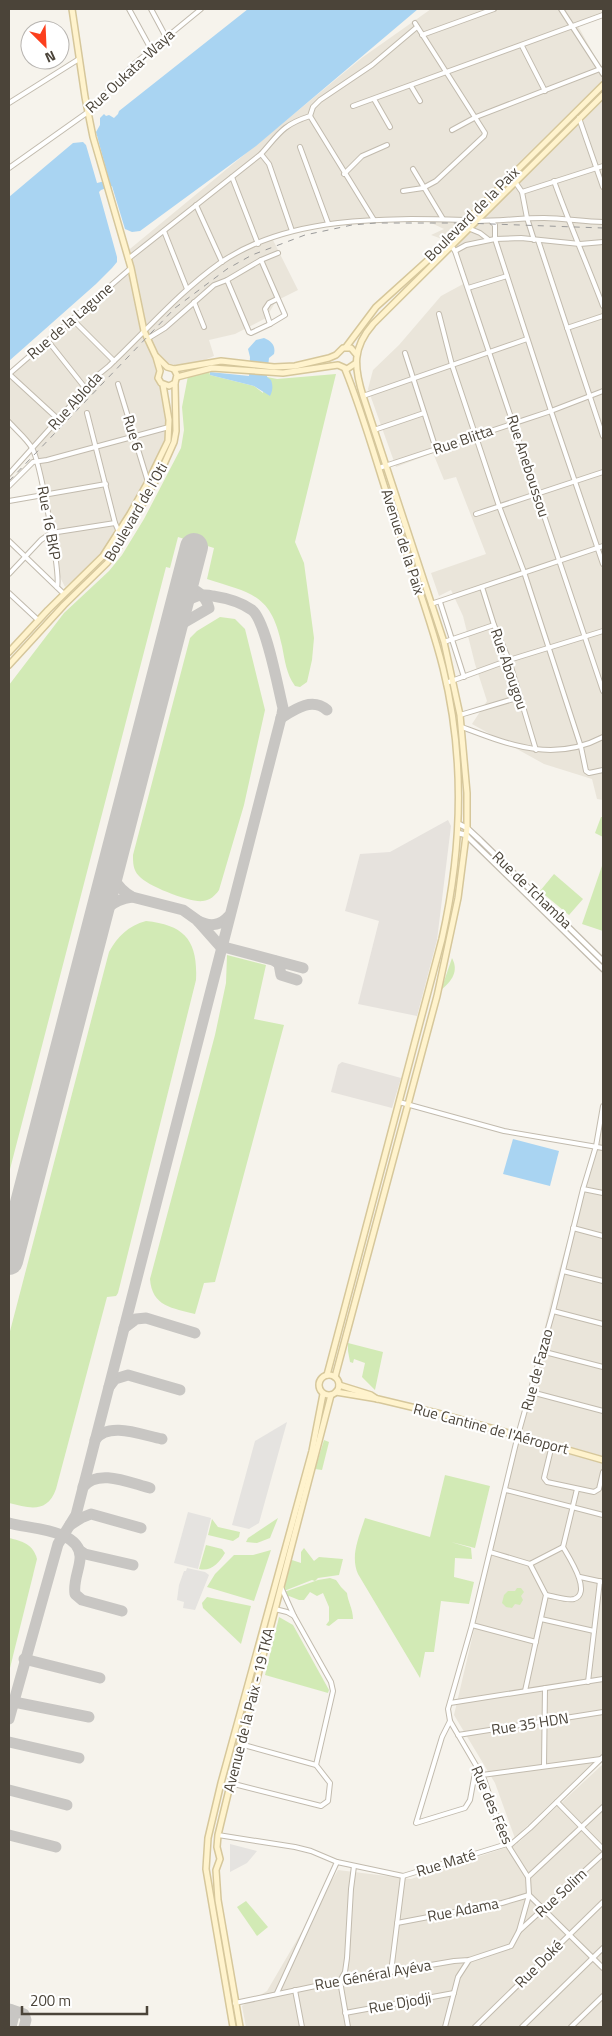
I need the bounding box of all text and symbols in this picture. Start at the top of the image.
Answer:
north arrow [20,20,70,70]
street label: Rue Oukata-Waya [80,23,180,118]
text: N [42,46,59,69]
street label: Boulevard de la Paix [419,161,525,266]
street label: Rue de la Lagune [22,277,118,364]
street label: Rue Abloda [42,366,107,435]
street label: Rue 6 [117,412,150,454]
street label: Rue Aneboussou [501,412,556,520]
street label: Rue Blitta [430,418,496,461]
street label: Boulevard de l'Oti [98,458,173,565]
street label: Rue 16 BKP [32,484,67,562]
street label: Avenue de la Paix [376,486,431,598]
street label: Rue Abougou [485,625,534,712]
street label: Rue de Tchamba [487,845,578,934]
street label: Rue de Fazao [515,1326,559,1413]
street label: Rue Cantine de l'Aéroport [411,1397,572,1460]
street label: Avenue de la Paix - 19 TKA [217,1625,280,1794]
street label: Rue 35 HDN [490,1706,570,1741]
street label: Rue des Fées [466,1762,519,1848]
street label: Rue Maté [413,1843,478,1882]
street label: Rue Solim [530,1863,592,1923]
street label: Rue Adama [425,1891,501,1928]
street label: Rue Doké [509,1934,568,1993]
street label: Rue Général Ayéva [313,1953,433,1996]
scale bar [22,1984,148,2016]
street label: Rue Djodji [367,1986,433,2019]
text: 200 m [30,1989,71,2012]

